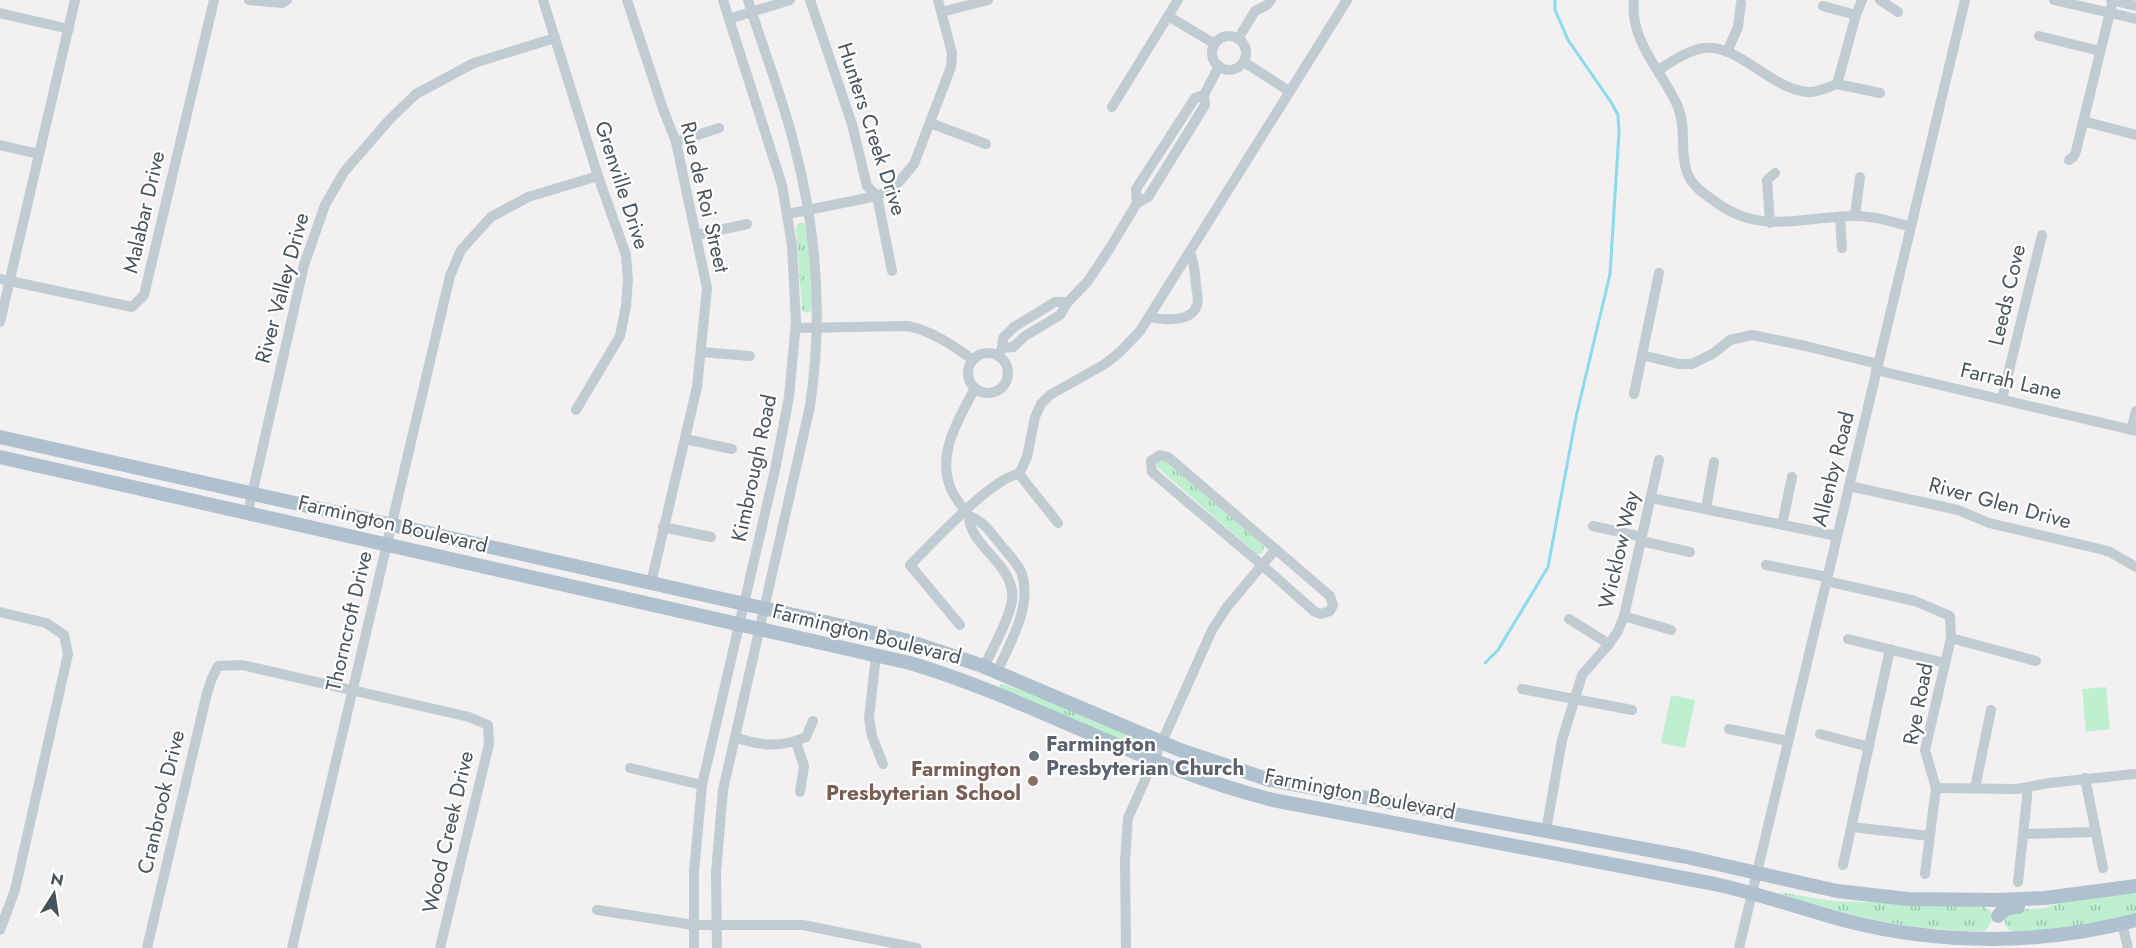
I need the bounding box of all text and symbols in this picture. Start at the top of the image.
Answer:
street label: Hunters Creek Drive [830,39,914,219]
street label: Grenville Drive [587,117,657,253]
street label: Rue de Roi Street [673,119,737,275]
street label: Malabar Drive [115,148,173,276]
street label: River Valley Drive [247,209,317,367]
street label: Leeds Cove [1981,241,2033,349]
street label: Farrah Lane [1957,355,2065,407]
street label: Kimbrough Road [724,392,784,544]
street label: Allenby Road [1804,408,1862,530]
street label: River Glen Drive [1925,470,2075,536]
street label: Wicklow Way [1591,487,1647,612]
street label: Farmington Boulevard [295,488,491,560]
street label: Thorncroft Drive [318,548,380,694]
street label: Farmington Boulevard [769,596,965,672]
street label: Rye Road [1895,660,1941,748]
street label: Cranbrook Drive [130,727,192,877]
place label: Farmington Presbyterian Church [1046,729,1244,783]
street label: Wood Creek Drive [415,748,481,916]
marker: Farmington Presbyterian Church [1027,749,1041,763]
place label: Farmington Presbyterian School [826,754,1021,808]
street label: Farmington Boulevard [1262,761,1458,827]
marker: Farmington Presbyterian School [1026,774,1040,788]
north arrow [24,864,84,924]
text: N [48,867,66,892]

